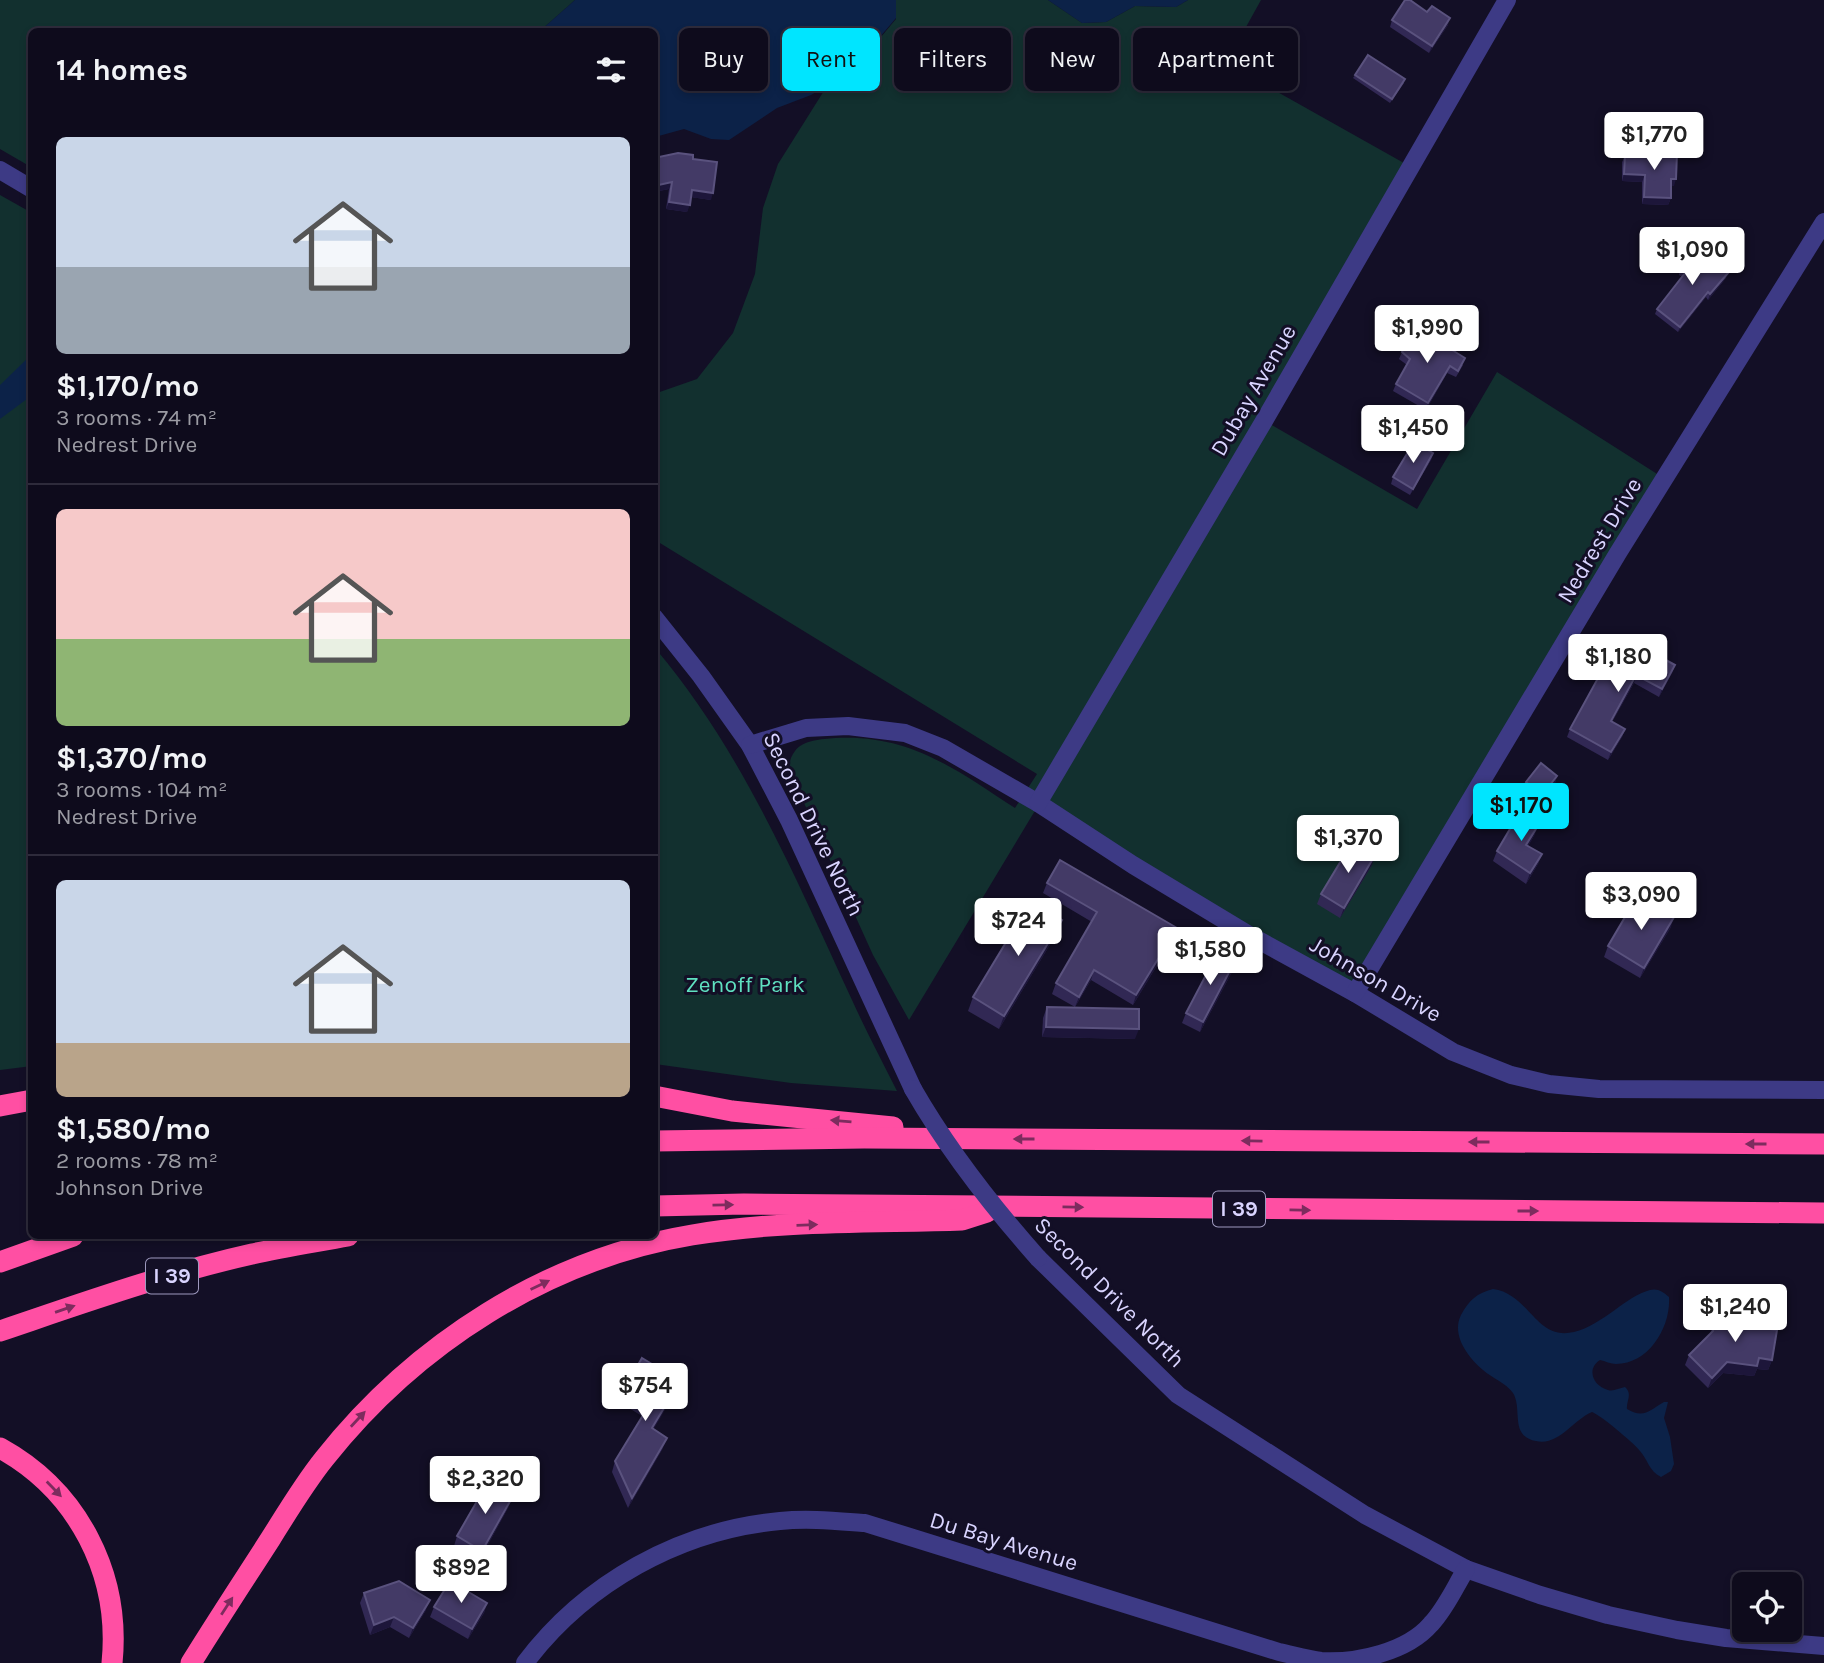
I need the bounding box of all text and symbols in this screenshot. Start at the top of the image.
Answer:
chip: Buy [679,28,768,91]
chip: Rent [782,28,880,91]
chip: Filters [894,28,1011,91]
chip: New [1025,28,1119,91]
chip: Apartment [1133,28,1298,91]
icon: filters [592,51,630,89]
text: 14 homes [56,52,188,88]
pin: $1,770 [1597,113,1711,172]
text: $1,770 [1620,121,1688,148]
icon: home [280,183,406,309]
pin: $1,090 [1635,228,1749,287]
text: $1,090 [1656,236,1729,263]
pin: $1,990 [1370,306,1484,365]
text: $1,990 [1391,314,1463,341]
street label: Dubay Avenue [1205,320,1302,461]
text: $1,170/mo [56,368,199,404]
text: 3 rooms · 74 m² [56,404,217,431]
pin: $1,450 [1356,406,1470,465]
text: $1,450 [1377,414,1449,441]
text: Nedrest Drive [56,431,197,458]
street label: Nedrest Drive [1551,473,1647,608]
icon: home [280,555,406,681]
pin: $1,180 [1561,634,1675,694]
text: $1,180 [1584,643,1652,670]
street label: Second Drive North [757,728,870,921]
text: $1,370/mo [56,740,207,776]
text: 3 rooms · 104 m² [56,776,227,803]
pin: $1,170 [1464,784,1578,843]
text: $1,170 [1489,792,1553,819]
text: Nedrest Drive [56,803,197,830]
pin: $1,370 [1291,816,1405,875]
text: $1,370 [1313,824,1383,851]
pin: $3,090 [1584,872,1698,932]
text: $3,090 [1601,881,1681,908]
pin: $724 [977,898,1059,958]
text: $724 [991,907,1045,934]
icon: home [280,926,406,1052]
pin: $1,580 [1153,928,1267,987]
street label: Johnson Drive [1305,931,1446,1028]
text: $1,580 [1174,936,1246,963]
park label: Zenoff Park [685,971,805,998]
text: $1,580/mo [56,1111,210,1147]
one-way arrow [830,1115,852,1126]
one-way arrow [1013,1133,1035,1145]
one-way arrow [1241,1135,1263,1147]
one-way arrow [1468,1136,1490,1148]
one-way arrow [1745,1138,1767,1150]
text: 2 rooms · 78 m² [56,1147,218,1174]
text: Johnson Drive [56,1174,203,1201]
road number: I 39 [1213,1192,1265,1226]
one-way arrow [712,1199,734,1210]
one-way arrow [1062,1201,1084,1213]
one-way arrow [1289,1204,1311,1215]
one-way arrow [1517,1205,1539,1217]
street label: Second Drive North [1029,1212,1190,1373]
one-way arrow [796,1220,818,1231]
road number: I 39 [146,1258,198,1294]
one-way arrow [529,1280,550,1291]
pin: $1,240 [1678,1284,1792,1344]
text: $1,240 [1699,1293,1771,1320]
one-way arrow [54,1303,75,1314]
pin: $754 [604,1364,686,1423]
text: $754 [618,1372,672,1399]
one-way arrow [349,1411,365,1428]
pin: $2,320 [428,1456,542,1516]
text: $2,320 [446,1465,524,1492]
one-way arrow [45,1480,62,1496]
street label: Du Bay Avenue [927,1506,1081,1577]
pin: $892 [420,1546,502,1605]
text: $892 [432,1554,490,1581]
map controls [1732,1572,1802,1642]
button: locate [1732,1572,1802,1642]
one-way arrow [221,1596,234,1615]

